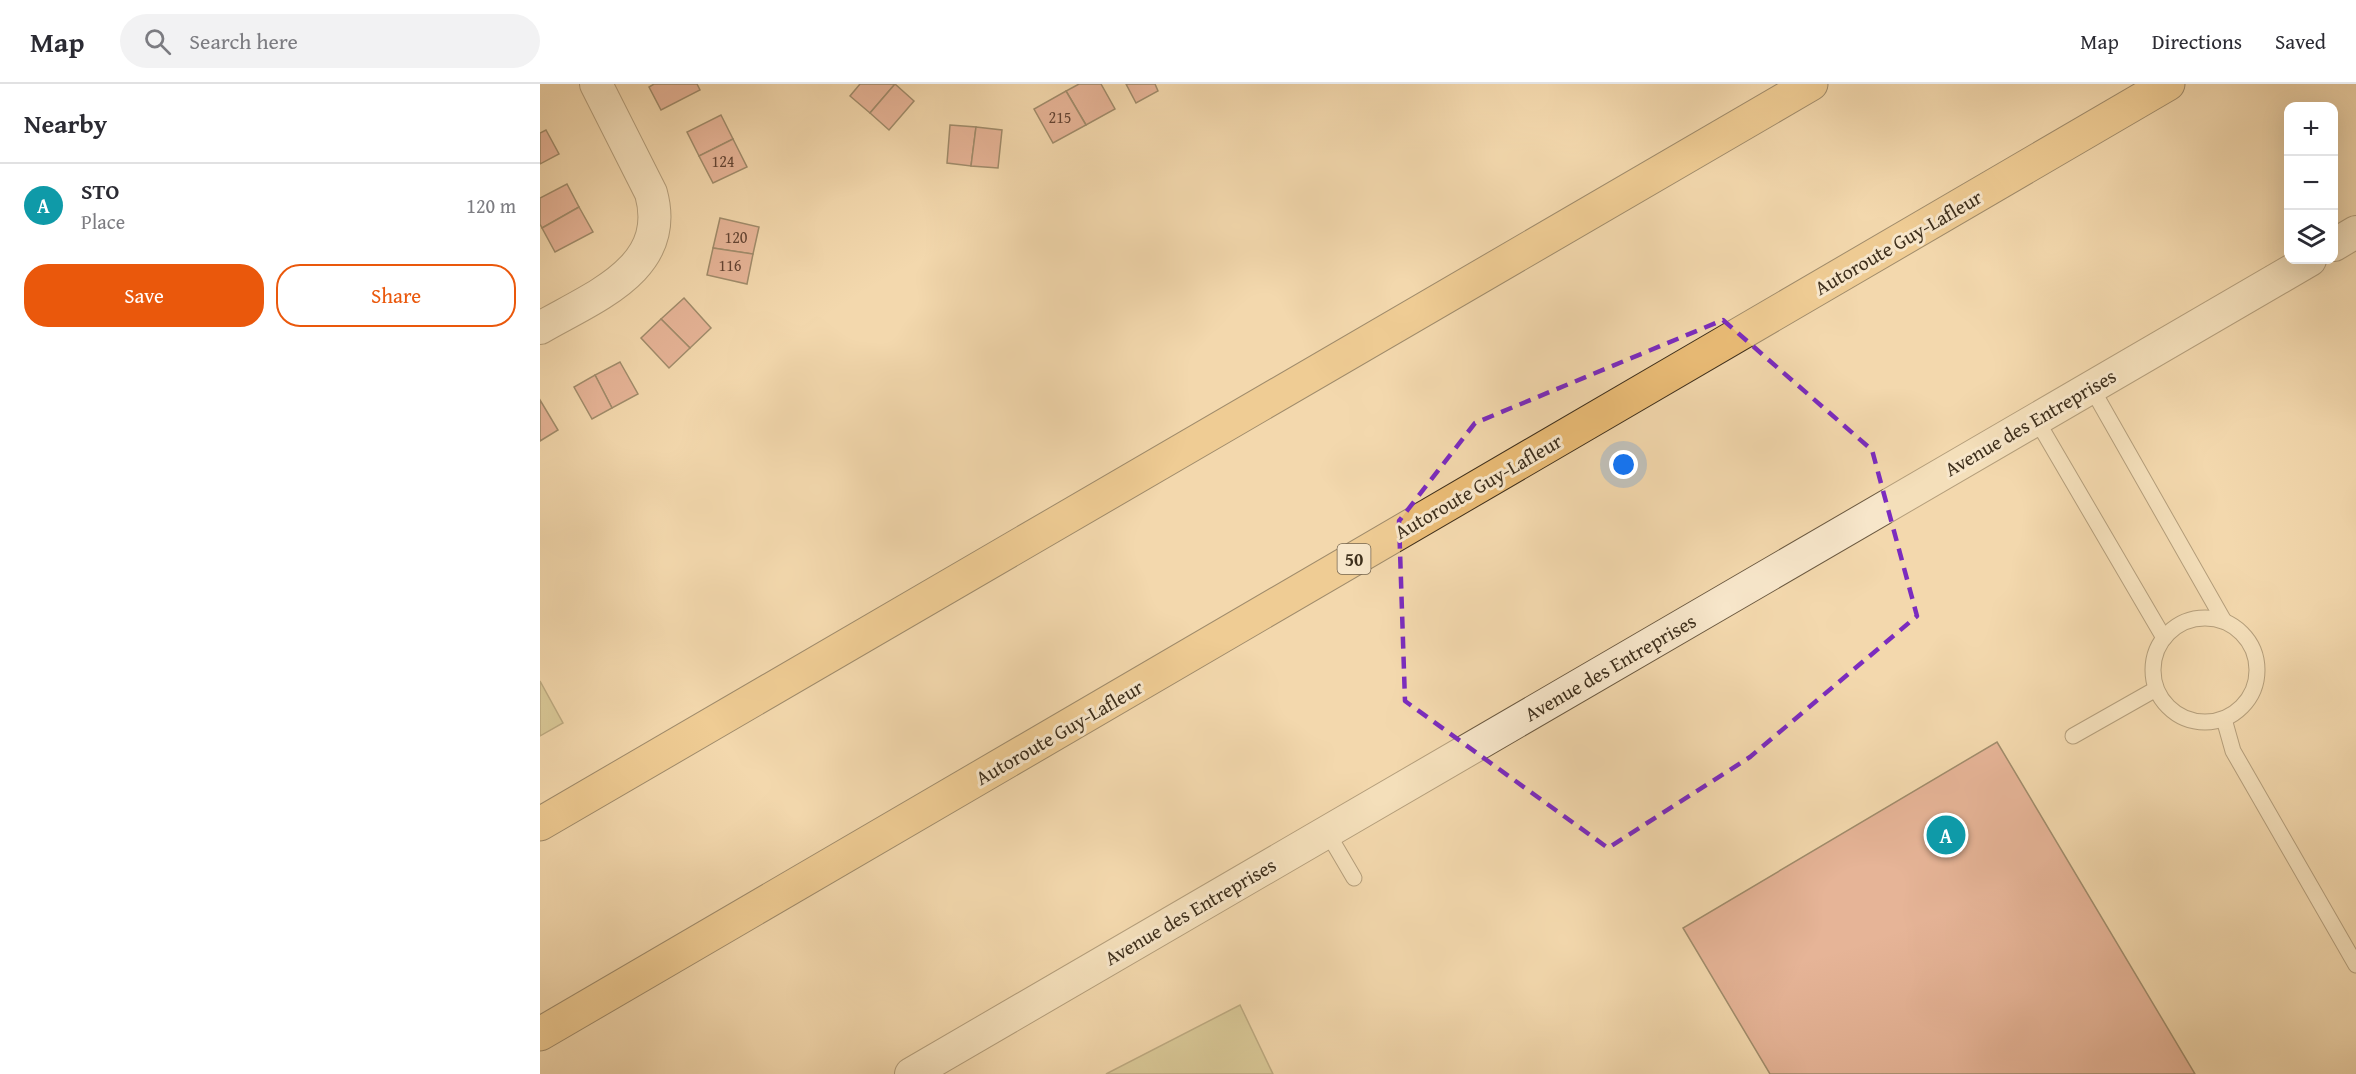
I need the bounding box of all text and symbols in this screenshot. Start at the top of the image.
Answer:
search box [120,14,540,68]
text: Map [30,21,84,62]
icon: search [141,25,174,58]
text: Search here [189,25,298,57]
text: Map [2080,26,2119,57]
text: Directions [2152,26,2242,57]
text: Saved [2275,26,2326,57]
map controls [2284,102,2338,264]
button: + [2284,102,2338,156]
text: Nearby [24,104,107,143]
house number: 215 [1048,105,1072,129]
house number: 124 [711,149,735,173]
button: − [2284,156,2338,210]
text: STO [81,175,119,207]
street label: Autoroute Guy-Lafleur [1809,182,1987,302]
text: A [37,191,50,220]
text: 120 m [466,191,516,220]
text: Place [81,207,125,236]
button: layers [2284,210,2338,264]
house number: 120 [724,225,748,249]
house number: 116 [718,253,742,277]
button: Save [24,264,264,327]
button: Share [276,264,516,327]
street label: Avenue des Entreprises [1939,361,2121,483]
street label: Autoroute Guy-Lafleur [1389,426,1567,546]
your location [1609,450,1638,479]
road number: 50 [1338,544,1370,574]
street label: Avenue des Entreprises [1519,606,1701,728]
street label: Autoroute Guy-Lafleur [970,672,1148,792]
pin: A [1926,812,1966,858]
street label: Avenue des Entreprises [1099,850,1281,972]

